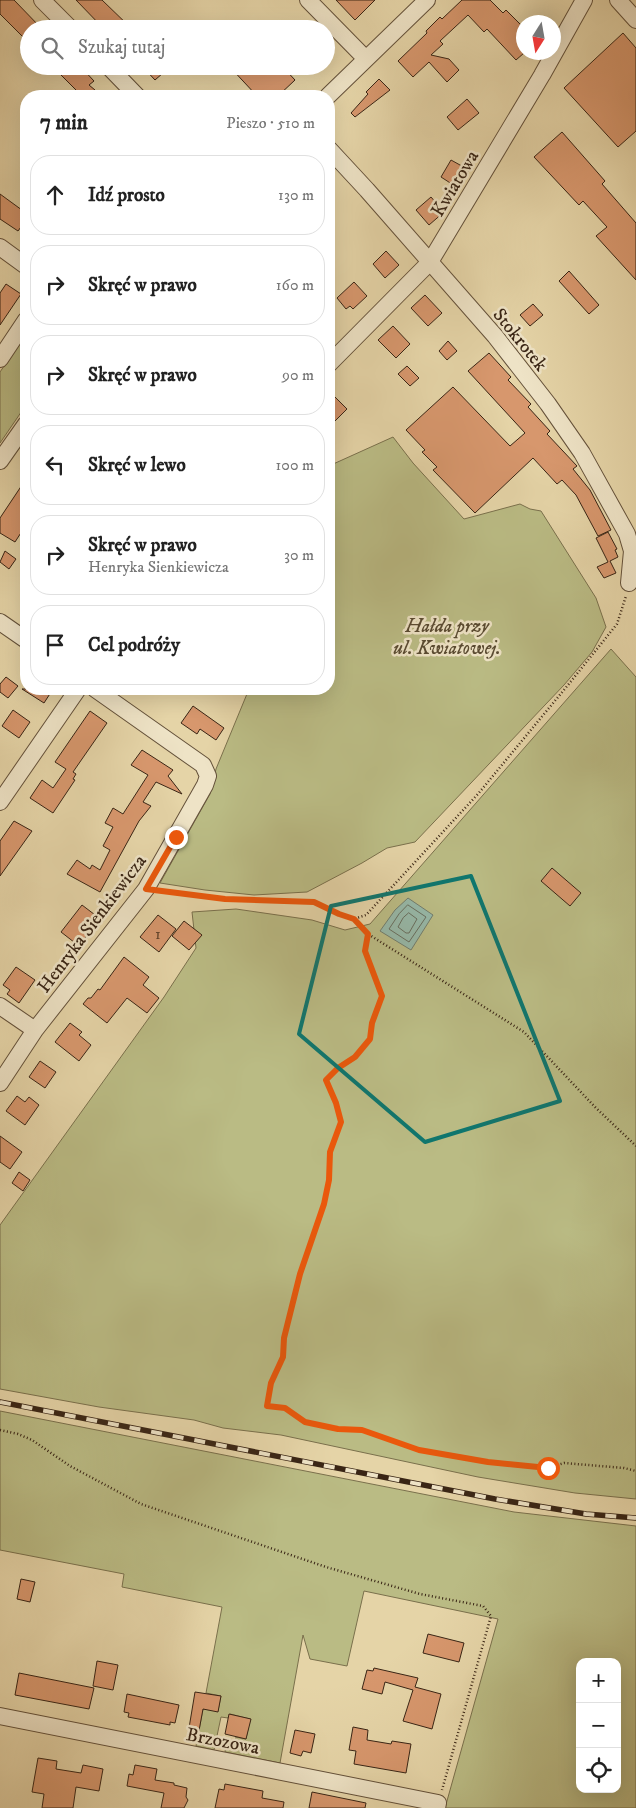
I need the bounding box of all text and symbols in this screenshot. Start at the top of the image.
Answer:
north arrow [516,15,561,60]
search box [20,20,335,75]
icon: search [38,34,66,62]
text: Szukaj tutaj [78,36,165,59]
text: 7 min [40,110,88,136]
text: Pieszo · 510 m [226,113,315,133]
street label: Kwiatowa [427,146,484,221]
icon: ahead [41,181,69,209]
text: Idź prosto [88,184,165,207]
text: 130 m [278,185,314,205]
icon: right [41,271,69,299]
text: Skręć w prawo [88,274,197,297]
text: 160 m [276,275,314,295]
street label: Stokrotek [488,304,553,377]
icon: right [41,361,69,389]
text: Skręć w prawo [88,364,197,387]
text: 90 m [282,365,314,385]
icon: left [41,451,69,479]
text: Skręć w lewo [88,454,186,477]
text: 100 m [276,455,314,475]
text: Skręć w prawo [88,534,197,557]
icon: right [41,541,69,569]
text: 30 m [284,545,314,565]
text: Henryka Sienkiewicza [88,557,229,577]
park label: Hałda przy ul. Kwiatowej. [393,615,501,660]
icon: arrive [41,631,69,659]
text: Cel podróży [88,634,180,657]
route end [165,826,188,849]
street label: Henryka Sienkiewicza [33,850,152,998]
house number: 1 [155,924,161,944]
route start [537,1457,560,1480]
map controls [576,1658,621,1793]
button: + [576,1658,621,1703]
button: − [576,1703,621,1748]
street label: Brzozowa [184,1723,261,1760]
button: locate [576,1748,621,1793]

